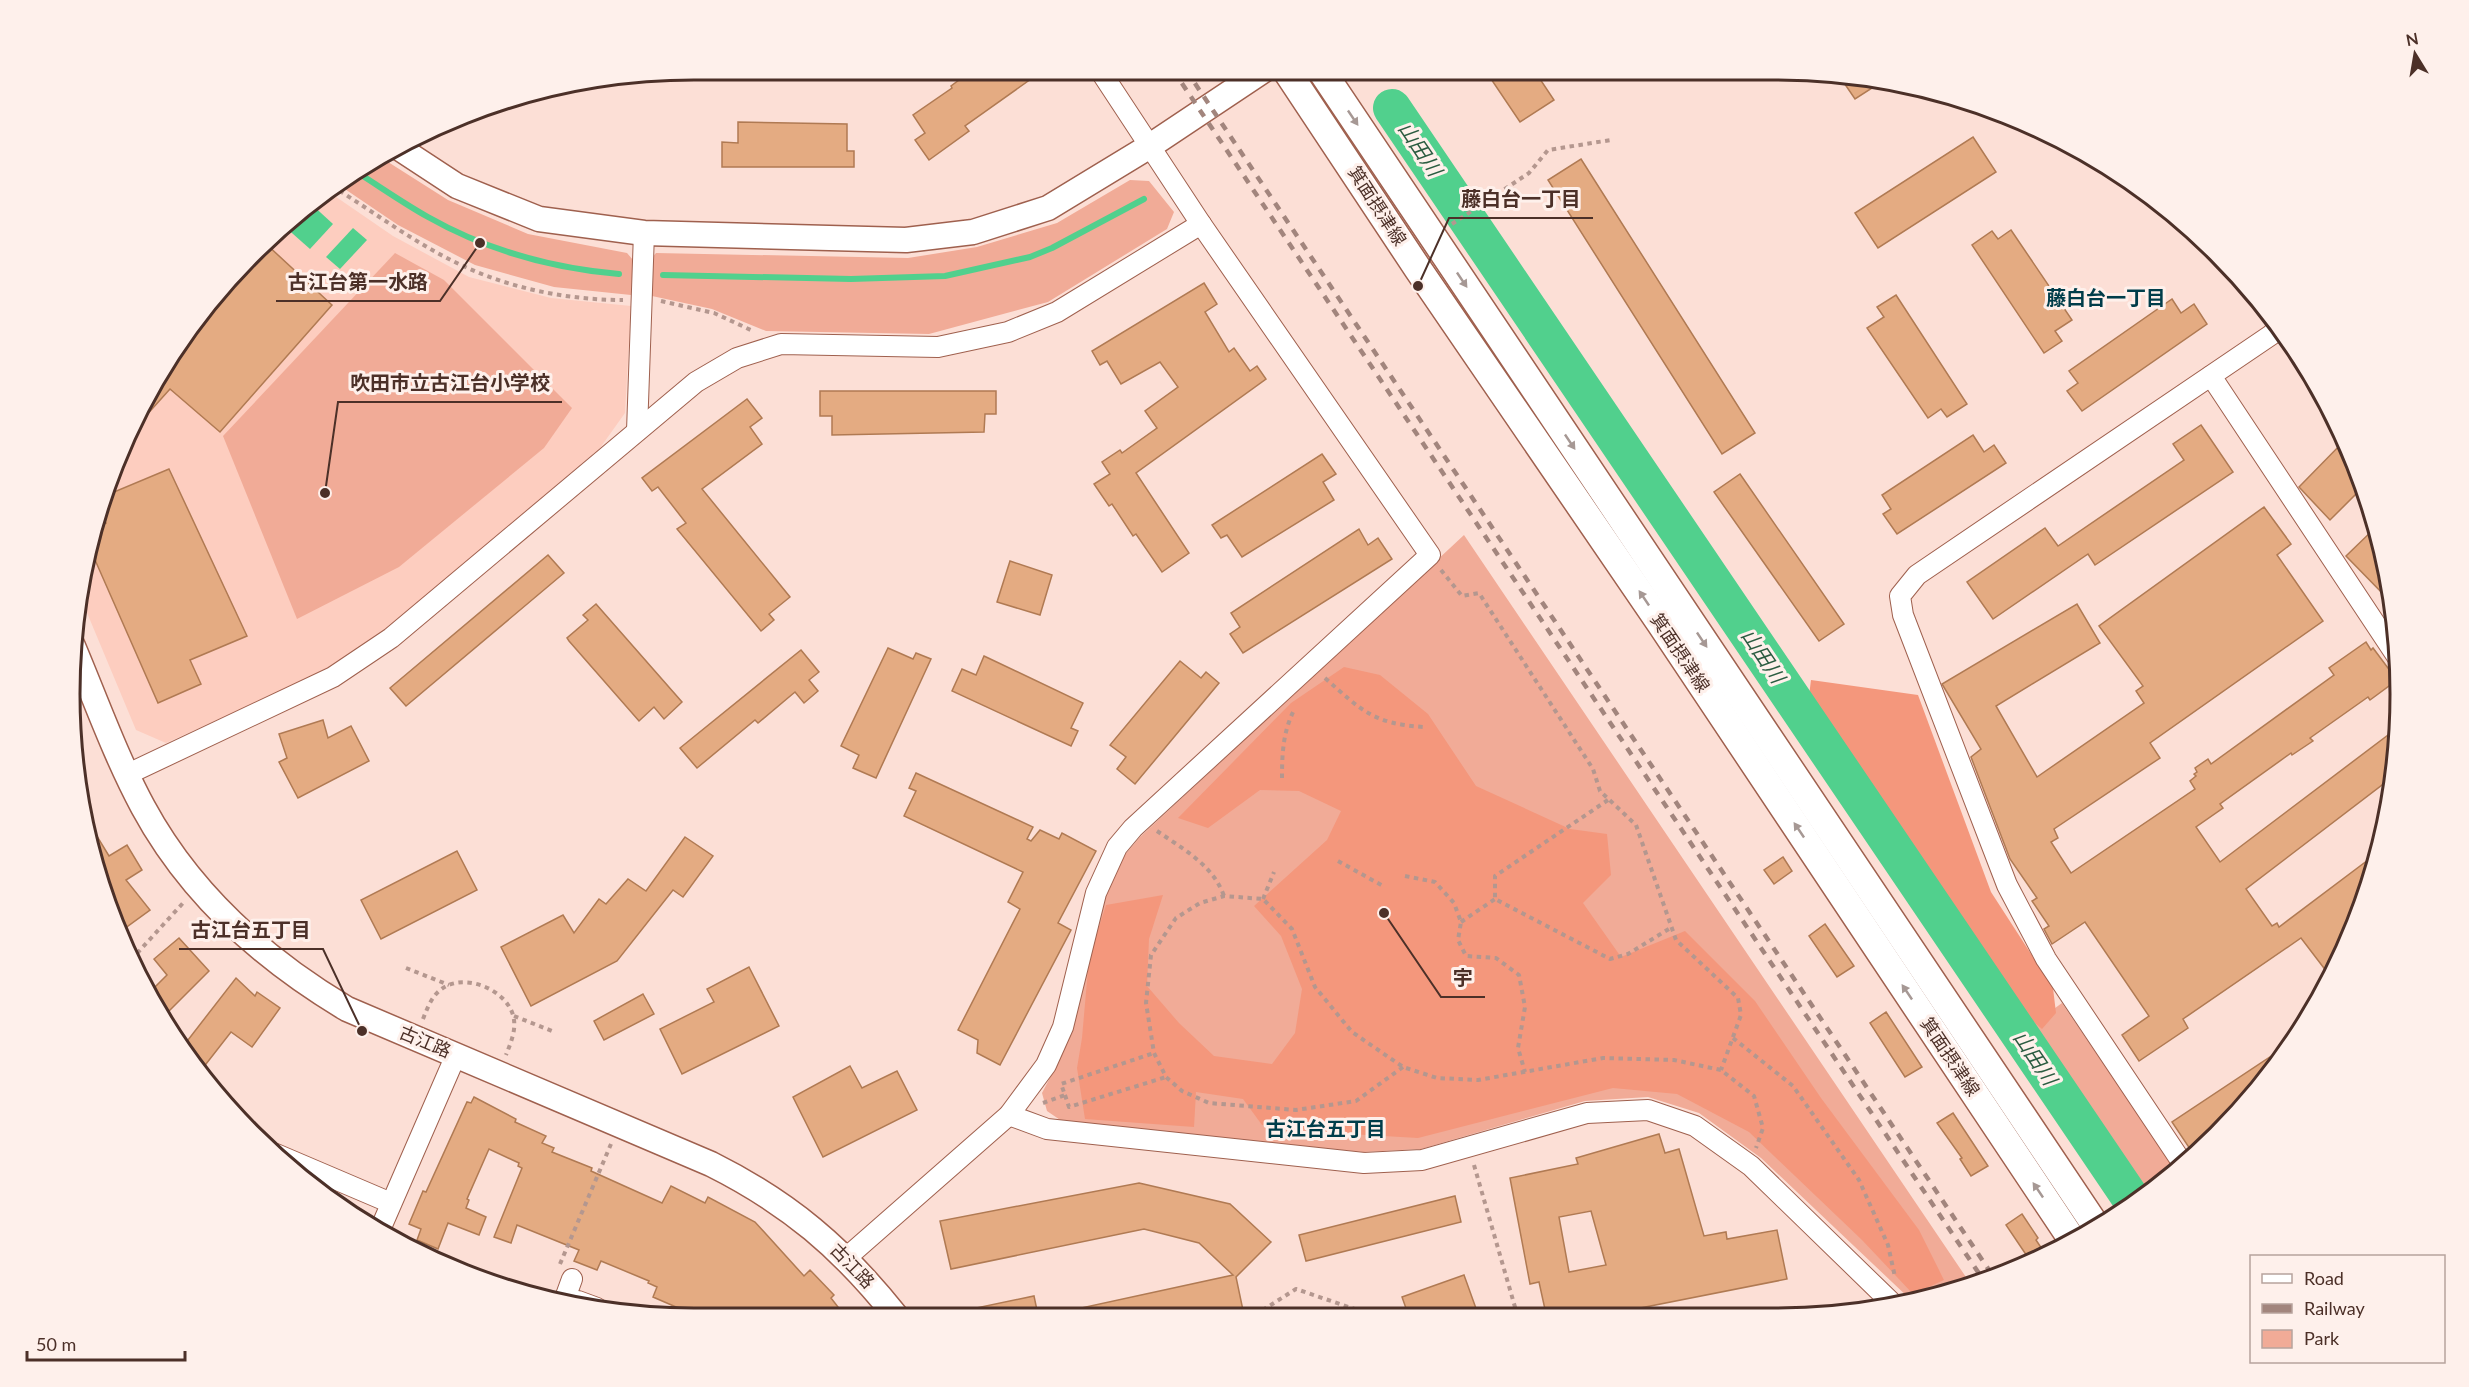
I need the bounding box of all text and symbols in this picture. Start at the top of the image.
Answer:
north arrow [2385,24,2445,84]
text: N [2404,28,2420,49]
one-way arrow [1347,110,1359,126]
water label: 山田川 [1394,117,1449,182]
street label: 箕面摂津線 [1344,162,1412,249]
callout: 藤白台一丁目 [1449,180,1593,218]
text: 藤白台一丁目 [1461,186,1581,210]
callout: 古江台第一水路 [276,263,440,301]
text: 古江台第一水路 [288,269,428,293]
one-way arrow [1456,272,1468,288]
district label: 藤白台一丁目 [2046,285,2166,309]
callout: 吹田市立古江台小学校 [338,364,562,402]
text: 吹田市立古江台小学校 [350,370,550,394]
one-way arrow [1564,434,1576,450]
one-way arrow [1638,590,1649,607]
street label: 箕面摂津線 [1647,609,1715,696]
water label: 山田川 [1737,624,1792,689]
one-way arrow [1696,631,1708,647]
one-way arrow [1793,822,1804,838]
callout: 古江台五丁目 [179,911,323,949]
text: 古江台五丁目 [191,917,311,941]
callout: 宇 [1441,959,1485,997]
text: 宇 [1453,965,1473,989]
one-way arrow [1901,985,1913,1001]
street label: 箕面摂津線 [1917,1013,1985,1100]
street label: 古江路 [396,1020,455,1062]
water label: 山田川 [2009,1026,2064,1091]
district label: 古江台五丁目 [1266,1116,1386,1140]
one-way arrow [2033,1181,2044,1198]
street label: 古江路 [826,1238,879,1292]
legend [2250,1255,2445,1363]
text: Road [2304,1267,2344,1289]
text: Railway [2304,1297,2365,1319]
scale bar [27,1324,184,1362]
text: Park [2304,1327,2340,1349]
text: 50 m [36,1333,76,1355]

